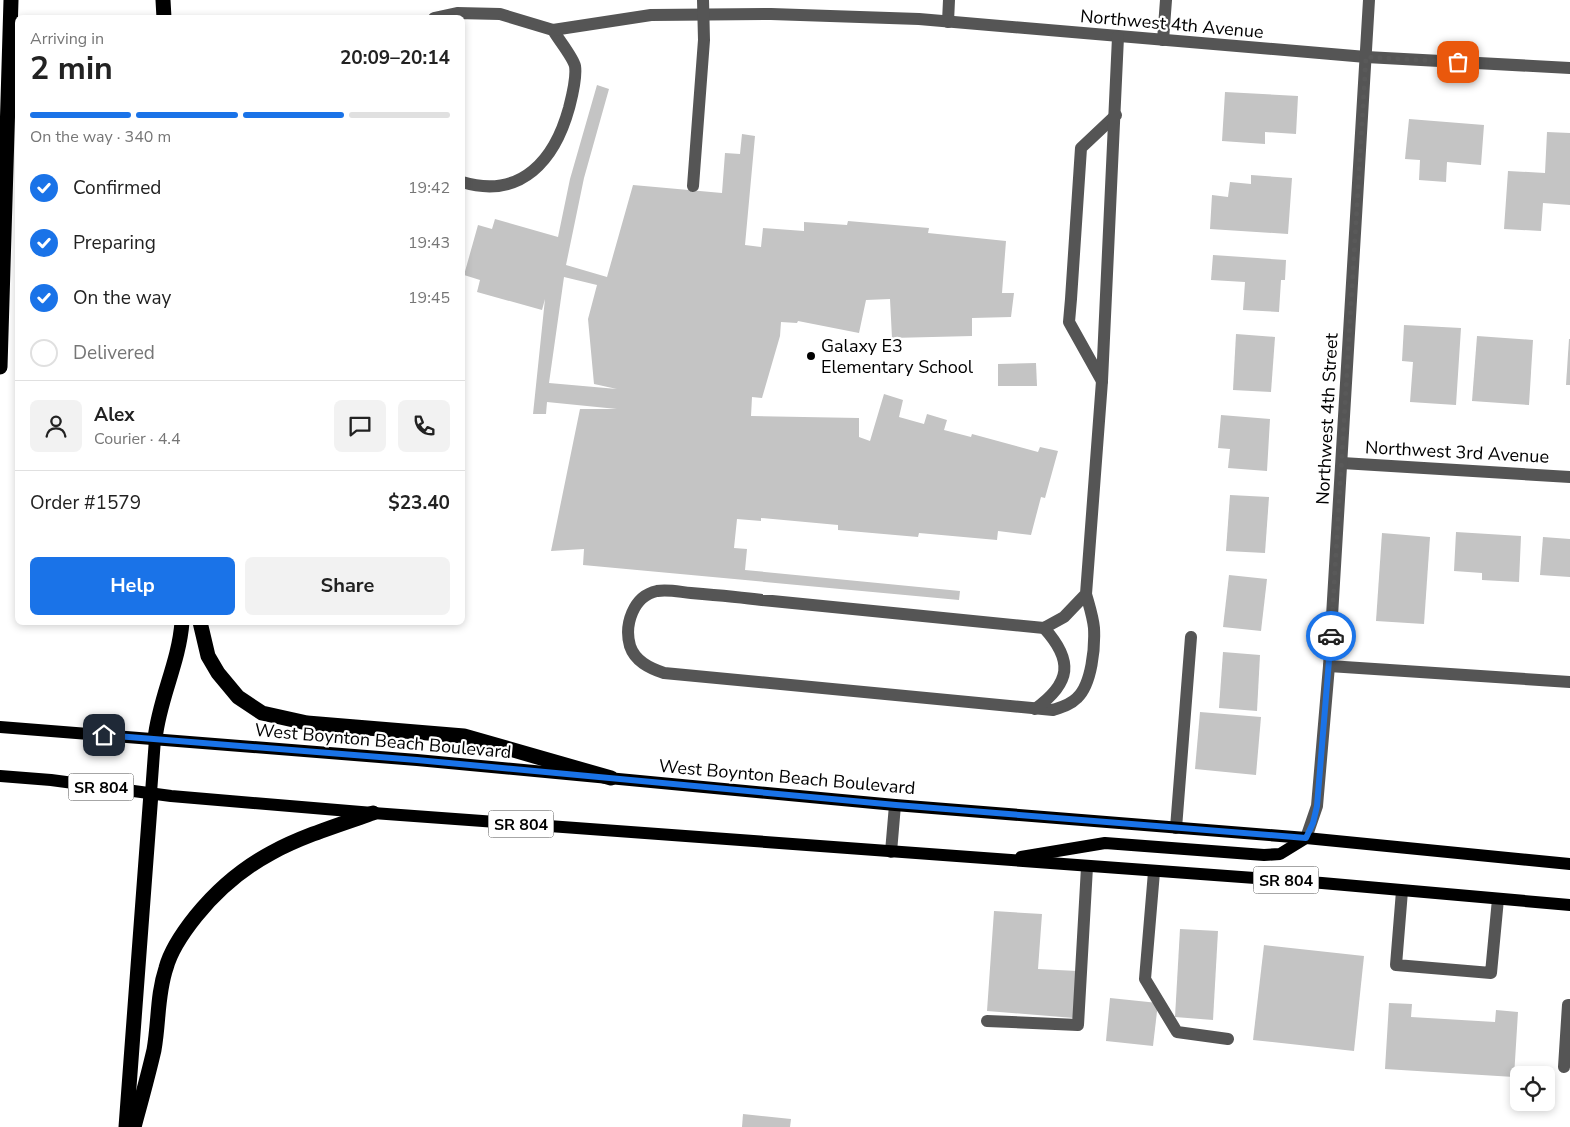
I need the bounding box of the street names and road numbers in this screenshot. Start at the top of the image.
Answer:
street label: Northwest 4th Avenue [1079,4,1265,44]
street label: Northwest 4th Street [1311,332,1344,505]
street label: Northwest 3rd Avenue [1364,435,1550,469]
street label: West Boynton Beach Boulevard [254,718,512,764]
street label: West Boynton Beach Boulevard [658,754,916,800]
road number: SR 804 [68,774,134,800]
road number: SR 804 [488,811,554,838]
road number: SR 804 [1254,866,1318,894]

